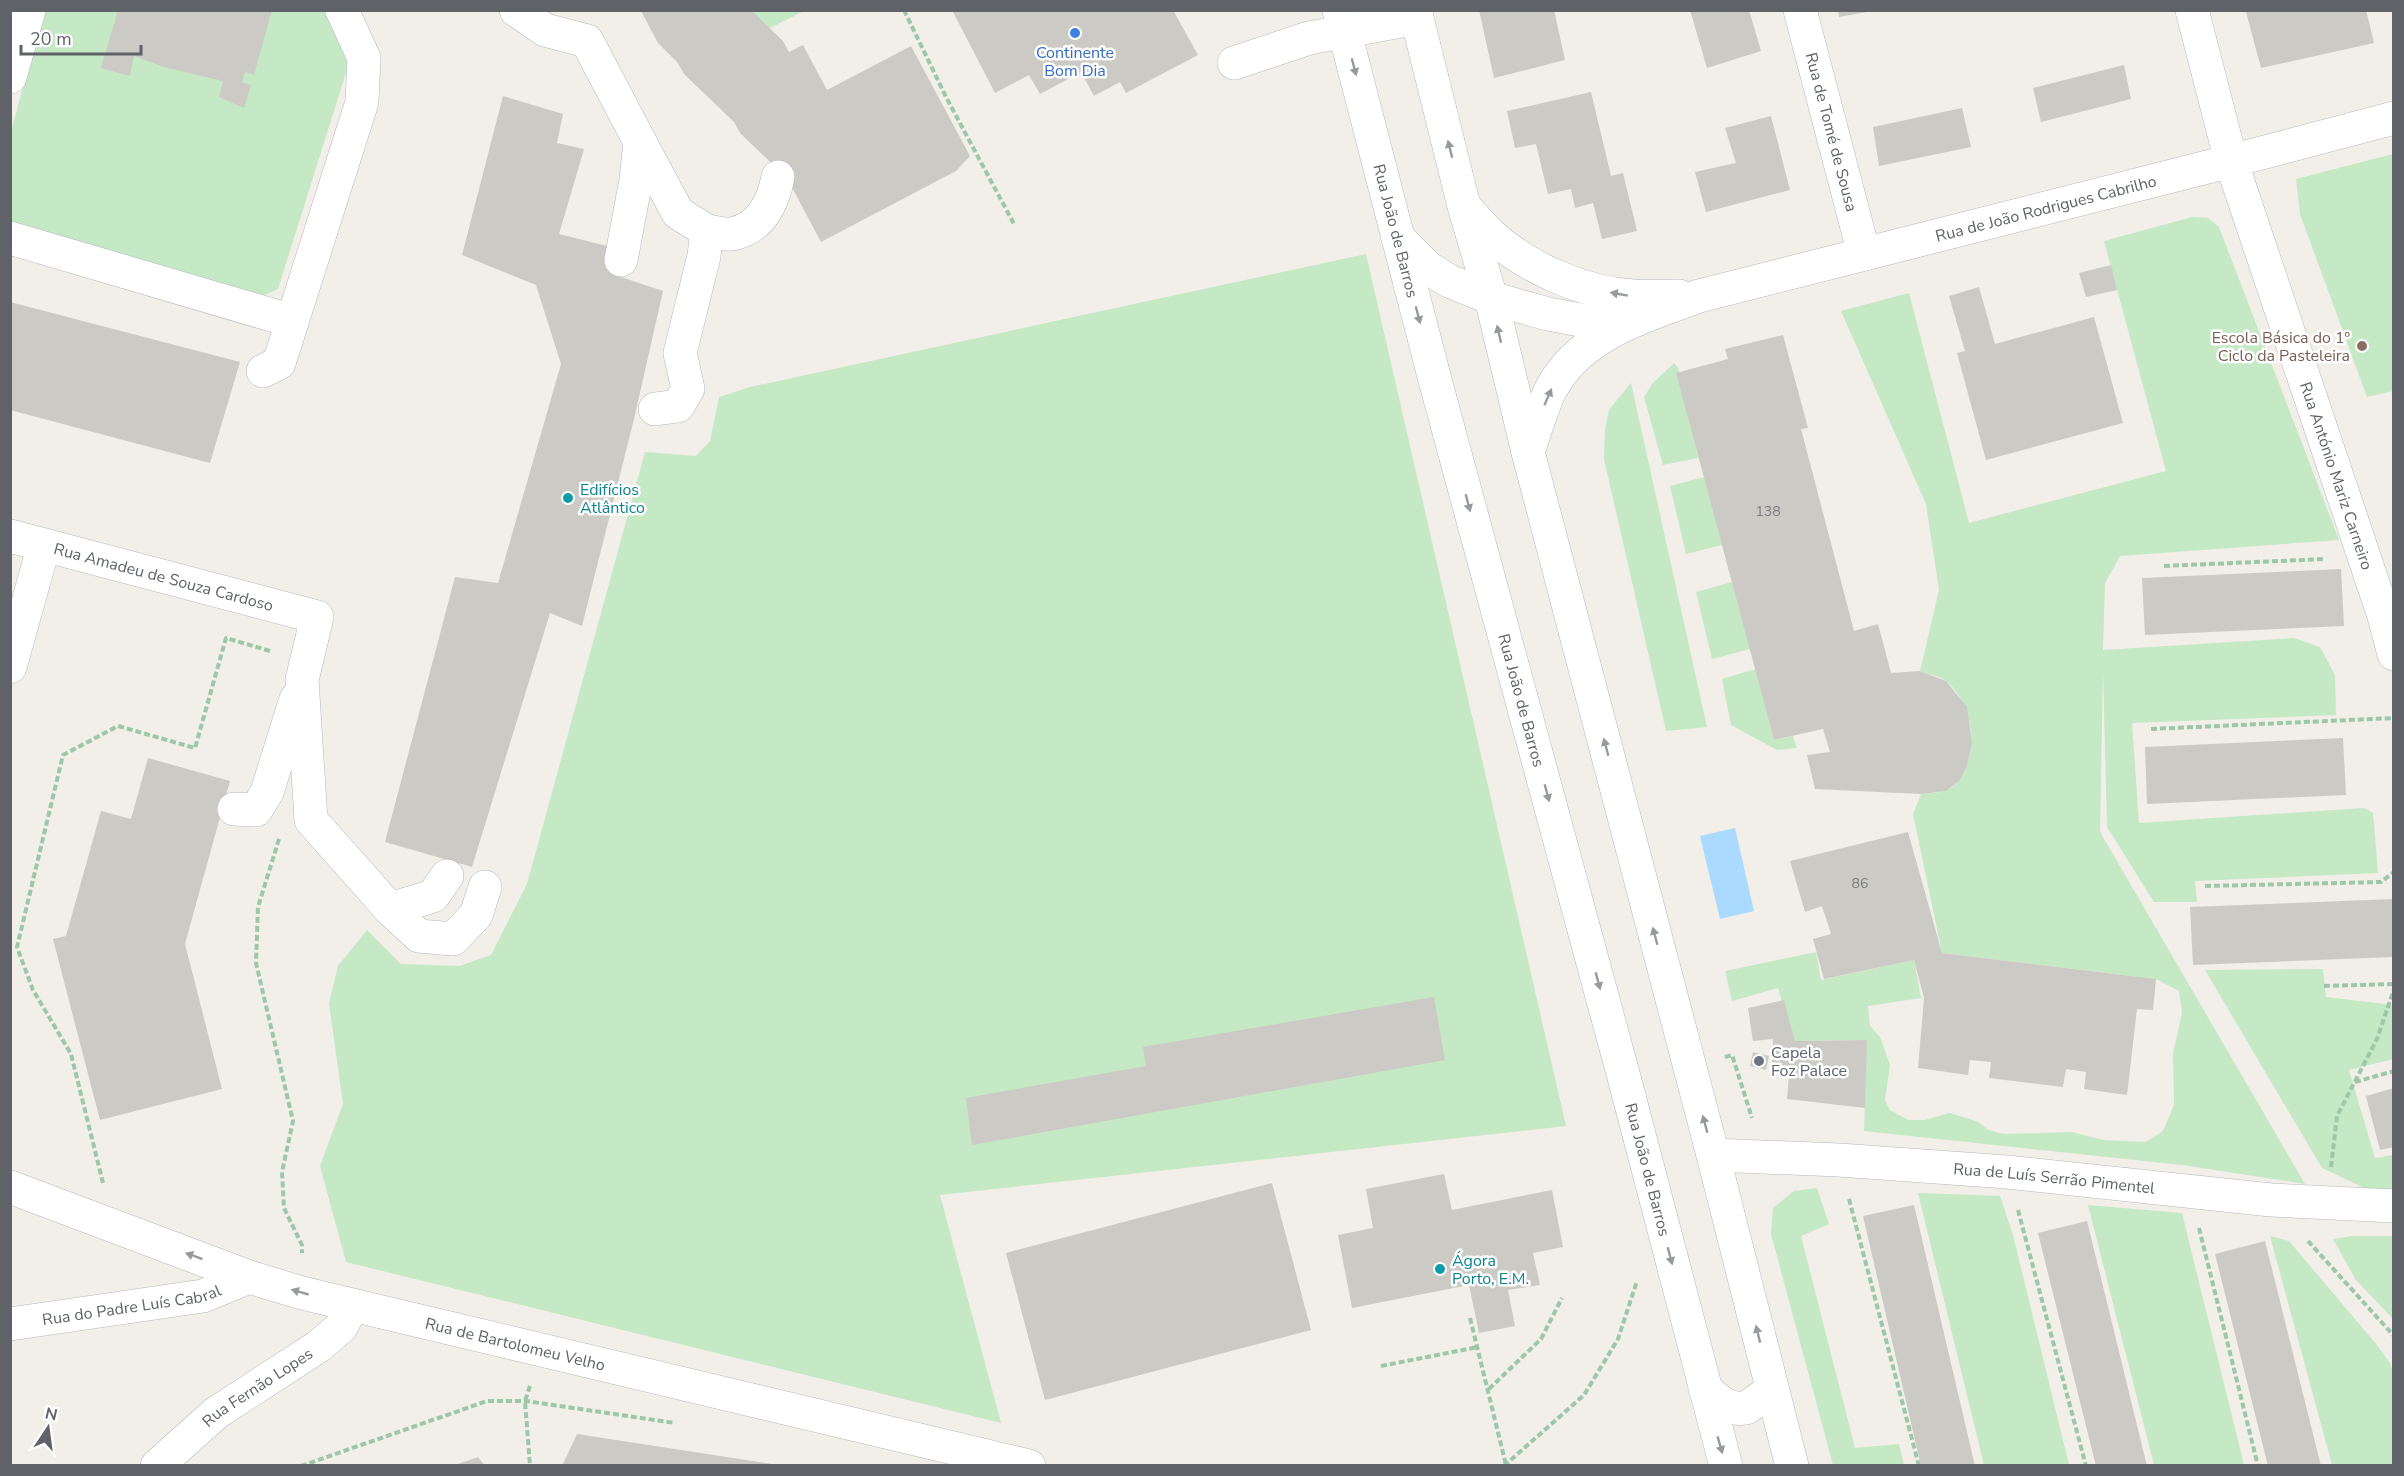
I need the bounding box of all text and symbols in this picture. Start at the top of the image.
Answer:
scale bar [21,18,141,56]
marker: Continente Bom Dia [1068,26,1082,40]
text: 20 m [30,27,72,51]
place label: Continente Bom Dia [1036,42,1114,82]
street label: Rua de Tomé de Sousa [1800,50,1862,214]
one-way arrow [1349,58,1359,76]
one-way arrow [1444,140,1454,158]
street label: Rua João de Barros [1367,162,1423,300]
street label: Rua de João Rodrigues Cabrilho [1933,170,2159,248]
one-way arrow [1610,289,1629,298]
one-way arrow [1414,306,1423,324]
one-way arrow [1494,325,1504,343]
place label: Escola Básica do 1º Ciclo da Pasteleira [2212,327,2351,367]
marker: Escola Básica do 1º Ciclo da Pasteleira [2355,339,2369,353]
street label: Rua António Mariz Carneiro [2294,379,2378,573]
one-way arrow [1543,388,1553,406]
place label: Edifícios Atlântico [580,479,645,519]
marker: Edifícios Atlântico [561,491,575,505]
one-way arrow [1464,494,1474,512]
house number: 138 [1755,502,1781,521]
street label: Rua Amadeu de Souza Cardoso [51,538,276,617]
street label: Rua João de Barros [1492,631,1549,770]
one-way arrow [1600,738,1610,756]
one-way arrow [1543,784,1552,802]
house number: 86 [1852,874,1868,893]
one-way arrow [1650,926,1660,945]
one-way arrow [1593,972,1603,990]
place label: Capela Foz Palace [1771,1042,1847,1082]
marker: Capela Foz Palace [1752,1054,1766,1068]
street label: Rua João de Barros [1619,1101,1675,1239]
one-way arrow [1700,1115,1709,1133]
street label: Rua de Luís Serrão Pimentel [1952,1158,2156,1200]
one-way arrow [1666,1247,1676,1265]
place label: Ágora Porto, E.M. [1452,1250,1529,1290]
one-way arrow [185,1251,203,1261]
marker: Ágora Porto, E.M. [1433,1262,1447,1276]
street label: Rua do Padre Luís Cabral [41,1280,225,1331]
one-way arrow [291,1287,309,1296]
street label: Rua de Bartolomeu Velho [423,1313,607,1377]
one-way arrow [1753,1324,1762,1342]
street label: Rua Fernão Lopes [198,1343,317,1432]
north arrow [18,1398,78,1458]
text: N [43,1402,59,1426]
one-way arrow [1716,1436,1725,1454]

